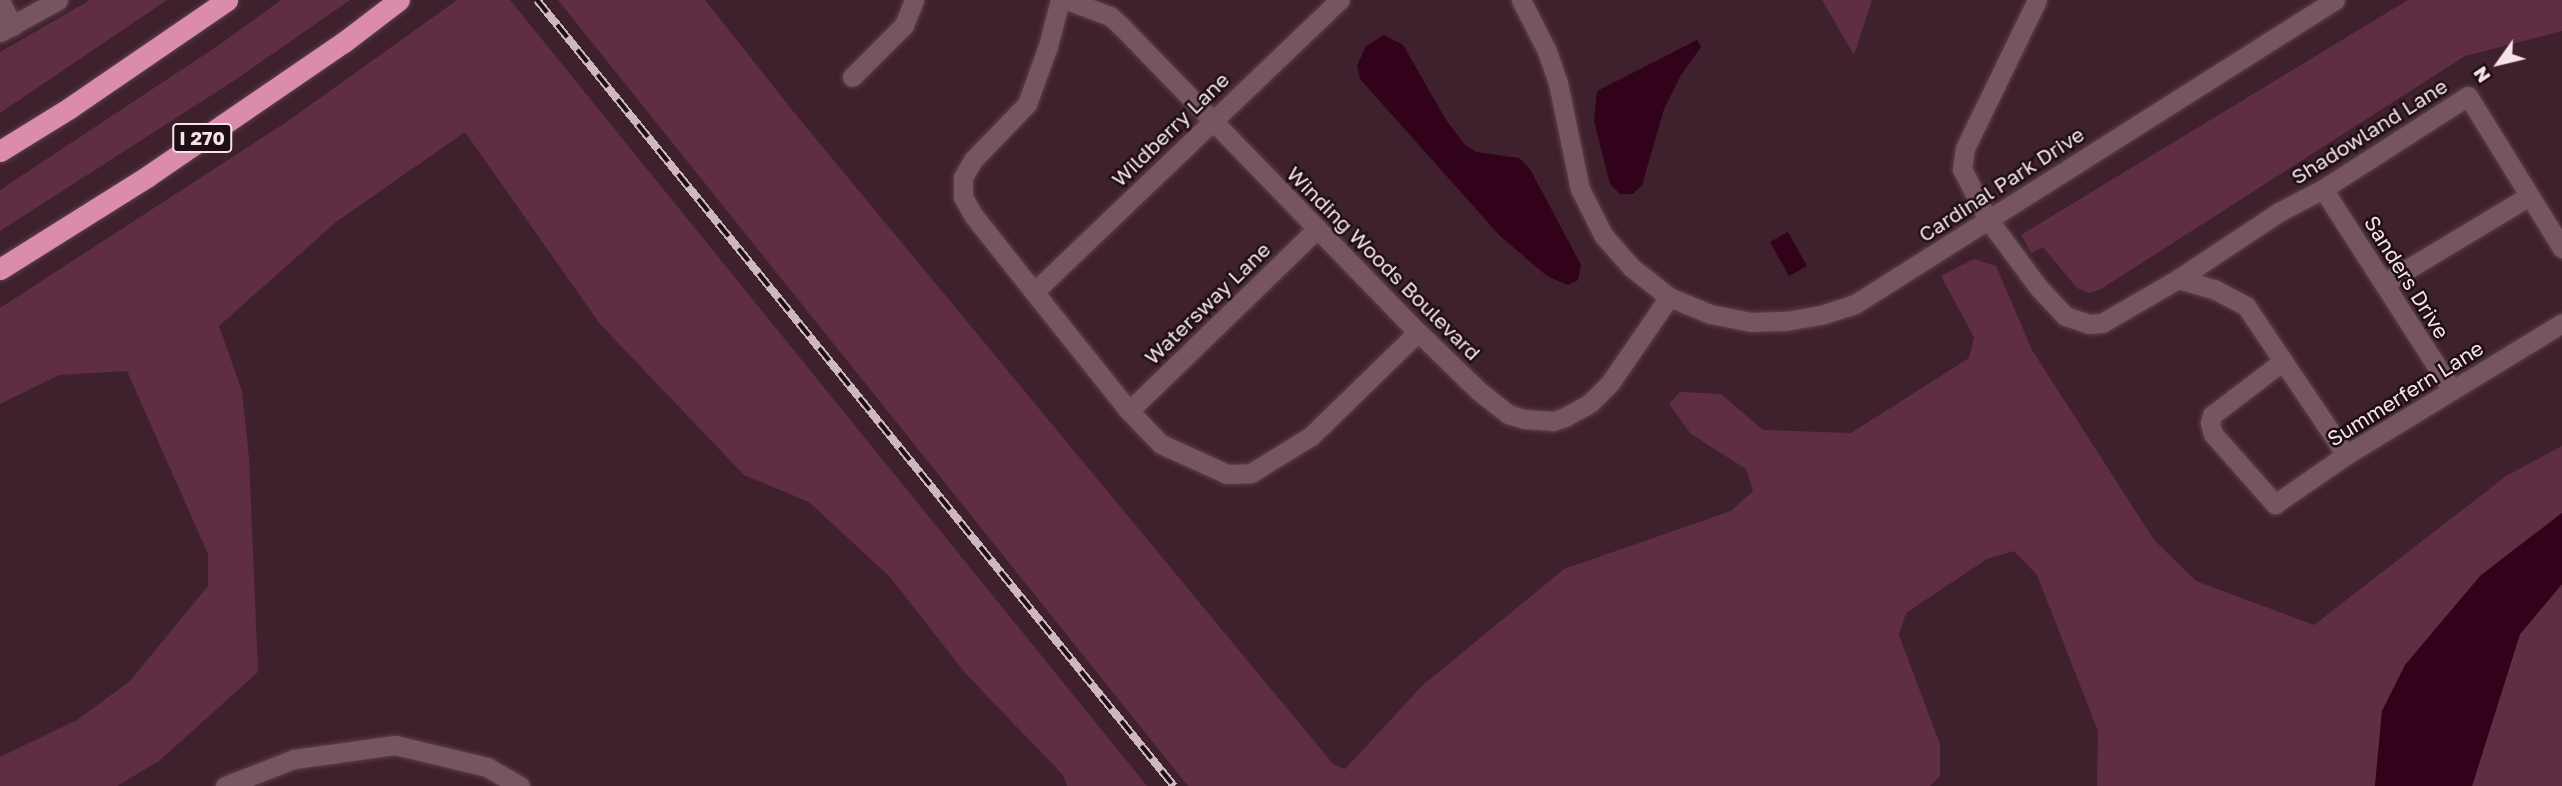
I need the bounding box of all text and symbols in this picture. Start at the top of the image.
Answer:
north arrow [2464,28,2534,98]
text: N [2468,63,2495,87]
street label: Wildberry Lane [1106,67,1234,191]
street label: Shadowland Lane [2286,73,2452,189]
street label: Cardinal Park Drive [1914,121,2088,247]
road number: I 270 [170,122,234,154]
street label: Winding Woods Boulevard [1282,161,1486,365]
street label: Sanders Drive [2359,211,2455,343]
street label: Watersway Lane [1139,237,1275,369]
street label: Summerfern Lane [2322,335,2488,451]

